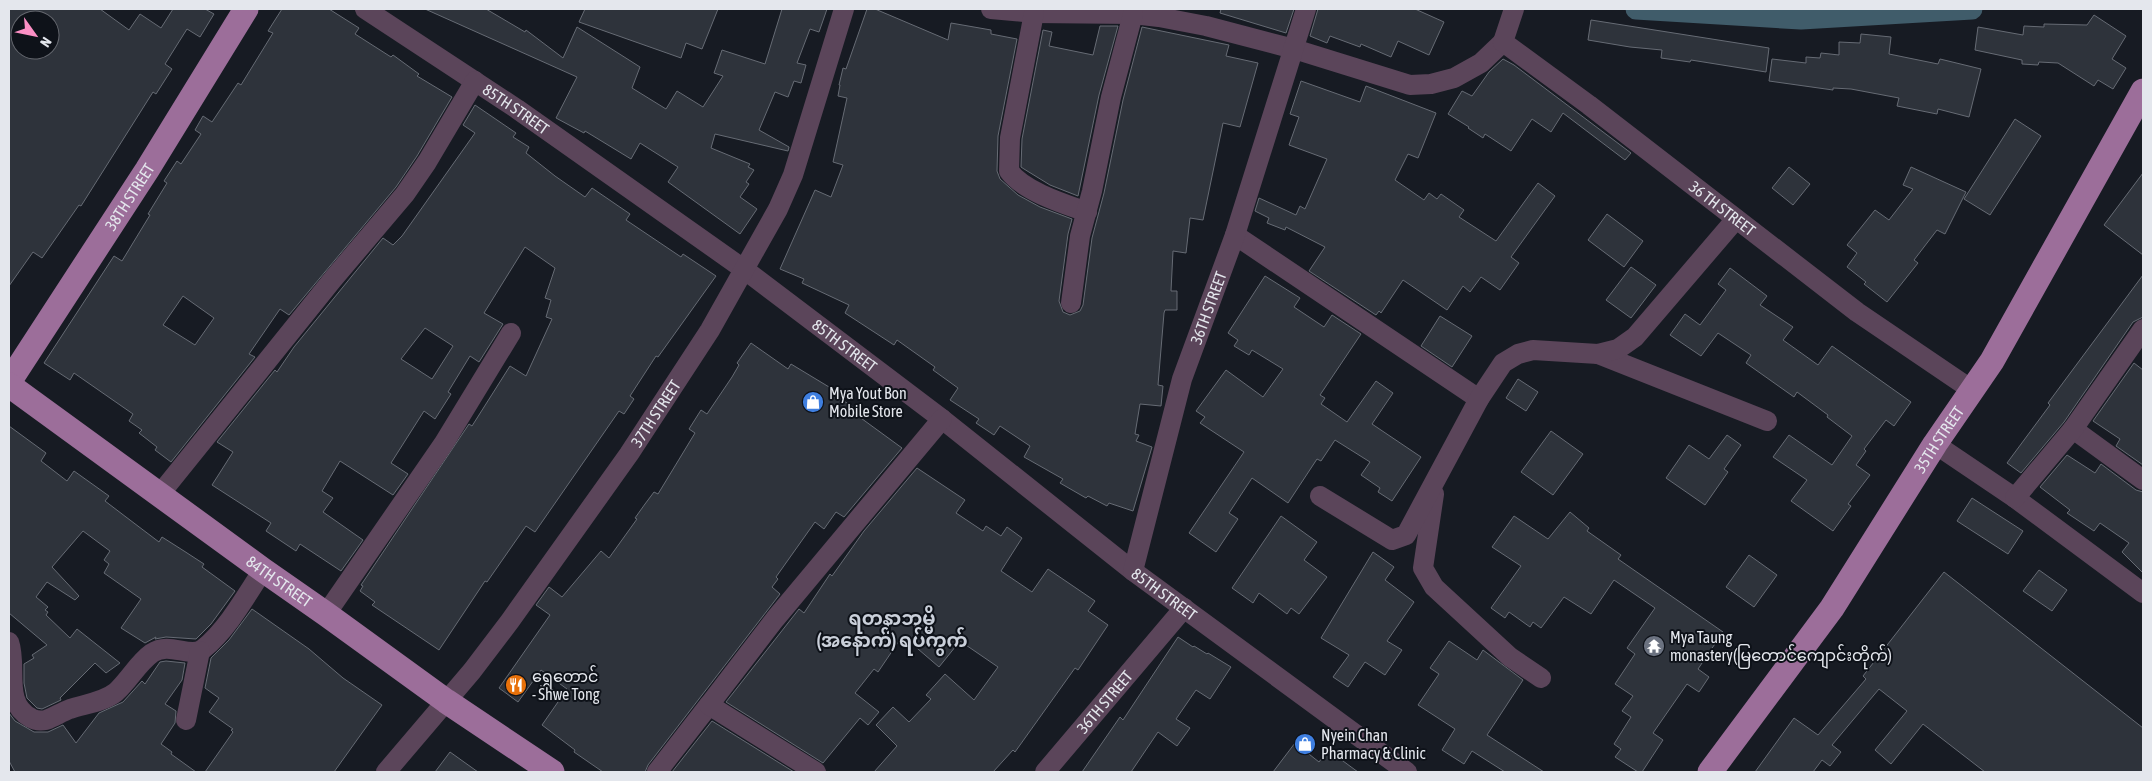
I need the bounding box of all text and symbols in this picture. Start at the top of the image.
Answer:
north arrow [10,10,60,60]
text: N [37,34,55,50]
street label: 85TH STREET [479,80,552,138]
street label: 38TH STREET [101,160,158,234]
street label: 36 TH STREET [1686,177,1759,239]
street label: 36TH STREET [1187,269,1230,347]
street label: 85TH STREET [809,315,880,375]
street label: 37TH STREET [627,377,684,450]
place label: Mya Yout Bon Mobile Store [829,384,907,420]
shop icon: Mya Yout Bon Mobile Store [801,390,825,414]
street label: 35TH STREET [1910,403,1967,476]
street label: 84TH STREET [243,552,316,610]
street label: 85TH STREET [1128,564,1200,624]
district label: ရတနာဘုမ္မိ (အနောက်) ရပ်ကွက် [816,605,968,656]
place label: Mya Taung monastery(မြတောင်ကျောင်းတိုက်) [1670,628,1892,670]
temple icon: Mya Taung monastery(မြတောင်ကျောင်းတိုက်) [1642,634,1666,658]
place label: ရွှေတောင် - Shwe Tong [532,665,600,704]
street label: 36TH STREET [1073,667,1136,737]
restaurant icon: ရွှေတောင် - Shwe Tong [504,673,528,697]
place label: Nyein Chan Pharmacy & Clinic [1321,726,1425,763]
shop icon: Nyein Chan Pharmacy & Clinic [1293,732,1317,756]

